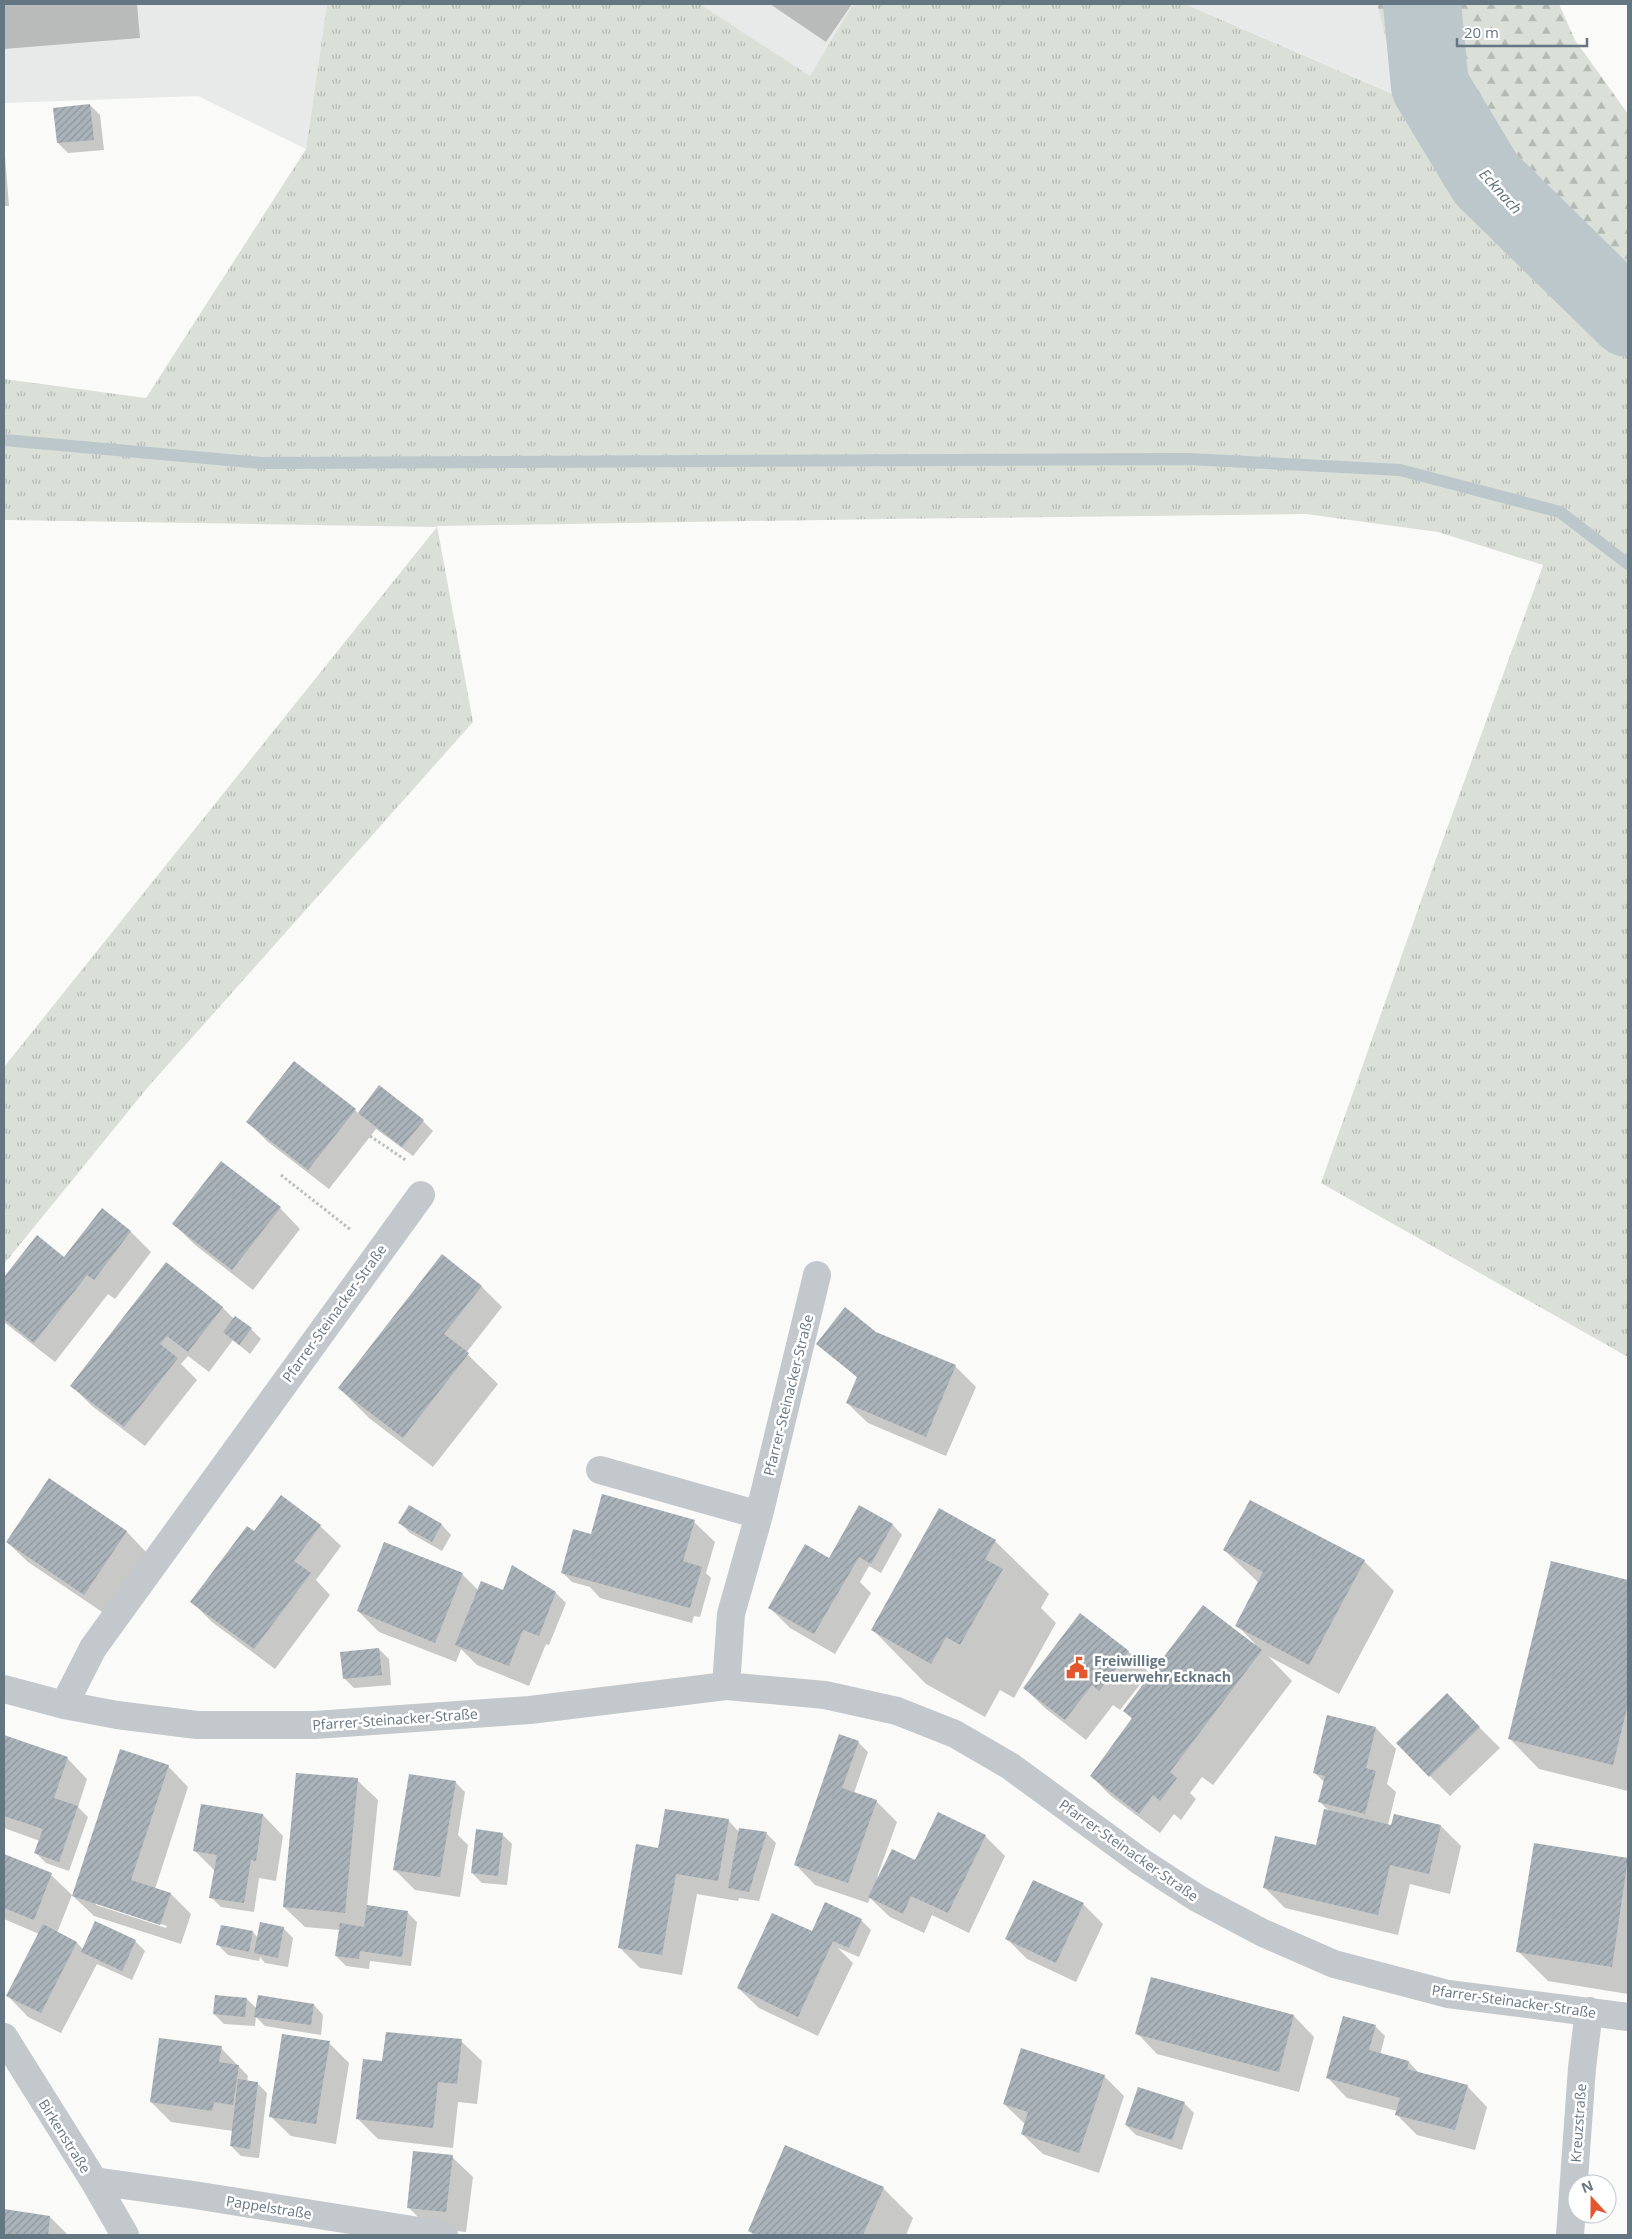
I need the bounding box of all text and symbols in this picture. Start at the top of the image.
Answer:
scale bar [1457,15,1587,47]
text: 20 m [1464,22,1499,42]
water label: Ecknach [1475,164,1527,218]
street label: Pfarrer-Steinacker-Straße [278,1240,390,1386]
street label: Pfarrer-Steinacker-Straße [759,1312,817,1478]
place label: Freiwillige Feuerwehr Ecknach [1094,1651,1231,1686]
public building icon: Freiwillige Feuerwehr Ecknach [1064,1655,1090,1681]
street label: Pfarrer-Steinacker-Straße [312,1704,478,1734]
street label: Pfarrer-Steinacker-Straße [1056,1795,1202,1905]
street label: Pfarrer-Steinacker-Straße [1431,1980,1598,2022]
street label: Kreuzstraße [1566,2083,1590,2163]
street label: Birkenstraße [35,2095,95,2177]
north arrow [1567,2174,1617,2224]
text: N [1578,2175,1596,2197]
street label: Pappelstraße [225,2191,313,2223]

